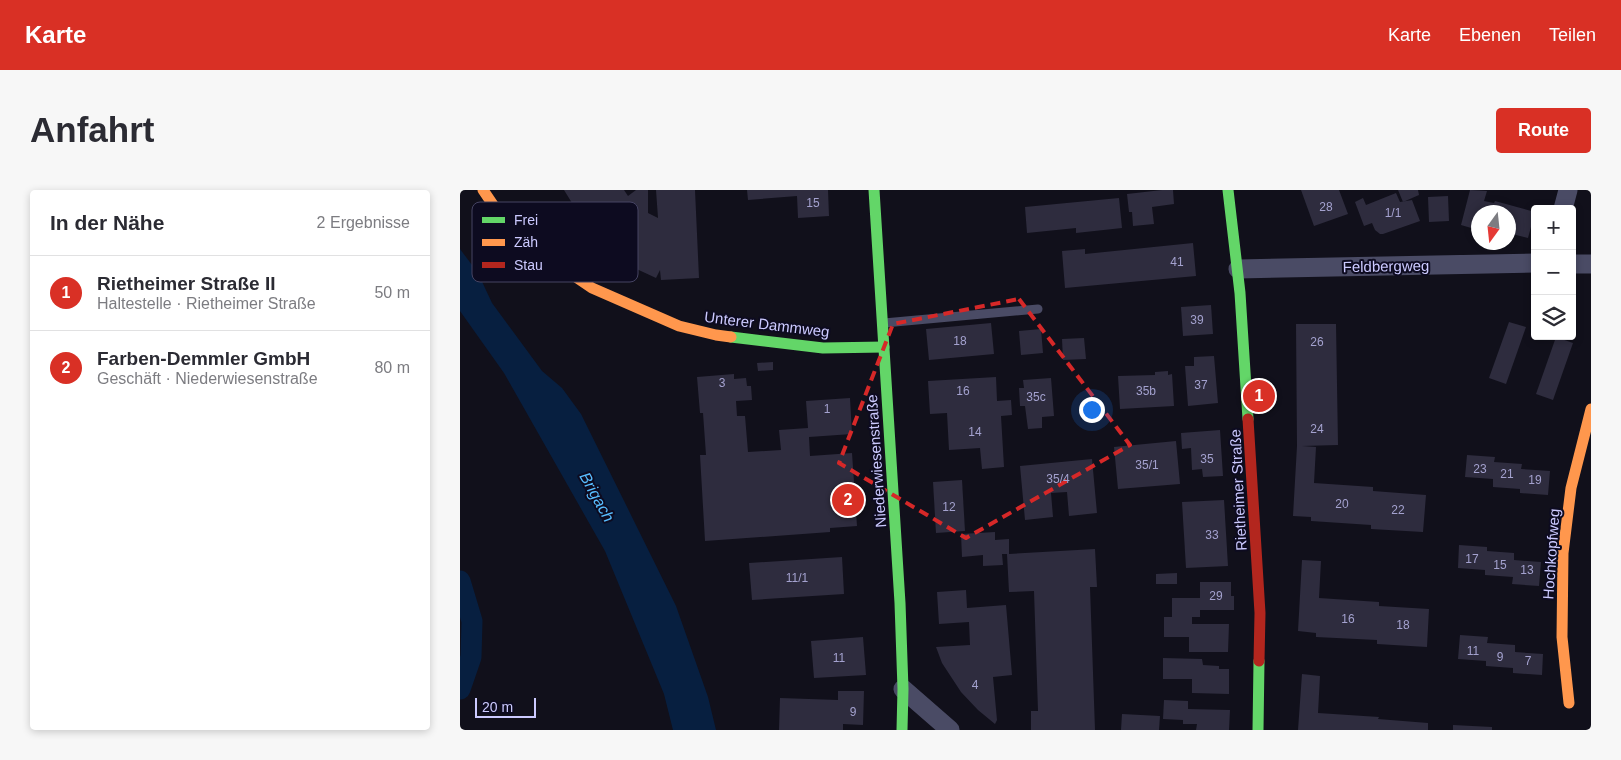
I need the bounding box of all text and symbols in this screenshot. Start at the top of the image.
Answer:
text: Karte [25,21,86,48]
text: Karte [1388,25,1431,45]
text: Ebenen [1459,25,1521,45]
text: Teilen [1549,25,1596,45]
button: Route [1496,108,1591,153]
text: Anfahrt [30,110,154,149]
house number: 15 [806,196,820,210]
house number: 28 [1319,200,1333,214]
legend [472,202,638,282]
north arrow [1471,205,1516,250]
map controls [1531,205,1576,340]
button: + [1531,205,1576,250]
house number: 1/1 [1385,206,1402,220]
text: In der Nähe [50,211,164,234]
text: Frei [514,212,538,228]
text: 2 Ergebnisse [317,214,410,231]
text: Zäh [514,234,538,250]
button: − [1531,250,1576,295]
house number: 41 [1170,255,1184,269]
text: Stau [514,257,543,273]
street label: Feldbergweg [1342,257,1430,275]
text: Rietheimer Straße II [97,273,275,294]
text: 1 [62,284,70,301]
text: 50 m [374,284,410,301]
text: Haltestelle · Rietheimer Straße [97,295,316,312]
button: layers [1531,295,1576,340]
street label: Unterer Dammweg [703,308,831,340]
house number: 39 [1190,313,1204,327]
house number: 18 [953,334,967,348]
house number: 26 [1310,335,1324,349]
text: Farben-Demmler GmbH [97,348,310,369]
text: 2 [62,359,70,376]
text: 80 m [374,359,410,376]
text: Geschäft · Niederwiesenstraße [97,370,318,387]
house number: 3 [719,376,726,390]
pin: 1 [1243,377,1275,415]
house number: 37 [1194,378,1208,392]
house number: 16 [956,384,970,398]
house number: 35b [1136,384,1156,398]
house number: 35c [1026,390,1046,404]
street label: Niederwiesenstraße [863,394,889,528]
your location [1079,397,1105,423]
house number: 1 [824,402,831,416]
house number: 24 [1310,422,1324,436]
house number: 14 [968,425,982,439]
street label: Rietheimer Straße [1226,429,1250,551]
house number: 35 [1200,452,1214,466]
house number: 35/1 [1135,458,1159,472]
house number: 23 [1473,462,1487,476]
house number: 21 [1500,467,1514,481]
water label: Brigach [576,469,618,525]
house number: 35/4 [1046,472,1070,486]
house number: 19 [1528,473,1542,487]
pin: 2 [832,481,864,519]
house number: 20 [1335,497,1349,511]
house number: 12 [942,500,956,514]
house number: 22 [1391,503,1405,517]
street label: Hochkopfweg [1539,508,1563,600]
house number: 33 [1205,528,1219,542]
house number: 17 [1465,552,1479,566]
house number: 15 [1493,558,1507,572]
house number: 13 [1520,563,1534,577]
house number: 11/1 [786,571,809,585]
house number: 29 [1209,589,1223,603]
house number: 16 [1341,612,1355,626]
house number: 18 [1396,618,1410,632]
house number: 11 [1467,644,1480,658]
house number: 9 [1497,650,1504,664]
house number: 11 [833,651,846,665]
house number: 7 [1525,654,1532,668]
house number: 4 [972,678,979,692]
scale bar [475,695,536,718]
text: 20 m [482,699,513,715]
house number: 9 [850,705,857,719]

